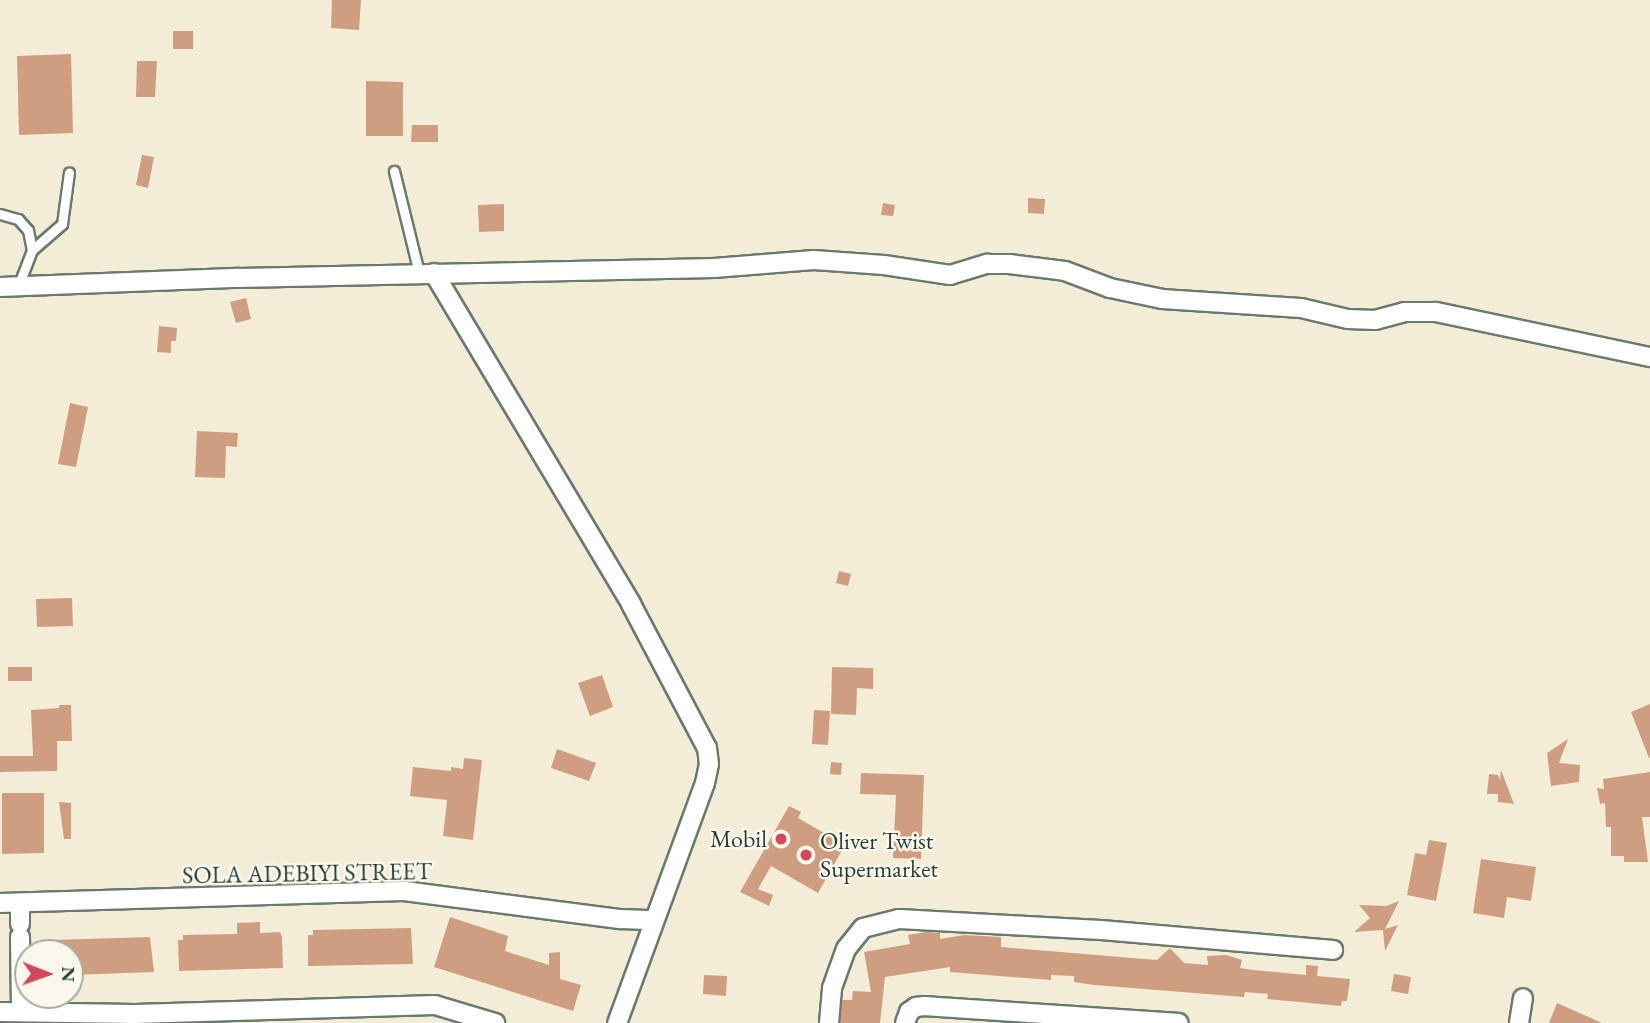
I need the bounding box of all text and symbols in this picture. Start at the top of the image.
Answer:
place label: Mobil [710,825,767,853]
place label: Oliver Twist Supermarket [820,827,938,883]
marker: Mobil [773,831,789,847]
marker: Oliver Twist Supermarket [798,847,814,863]
street label: SOLA ADEBIYI STREET [182,856,432,890]
north arrow [14,939,84,1009]
text: N [56,966,81,982]

